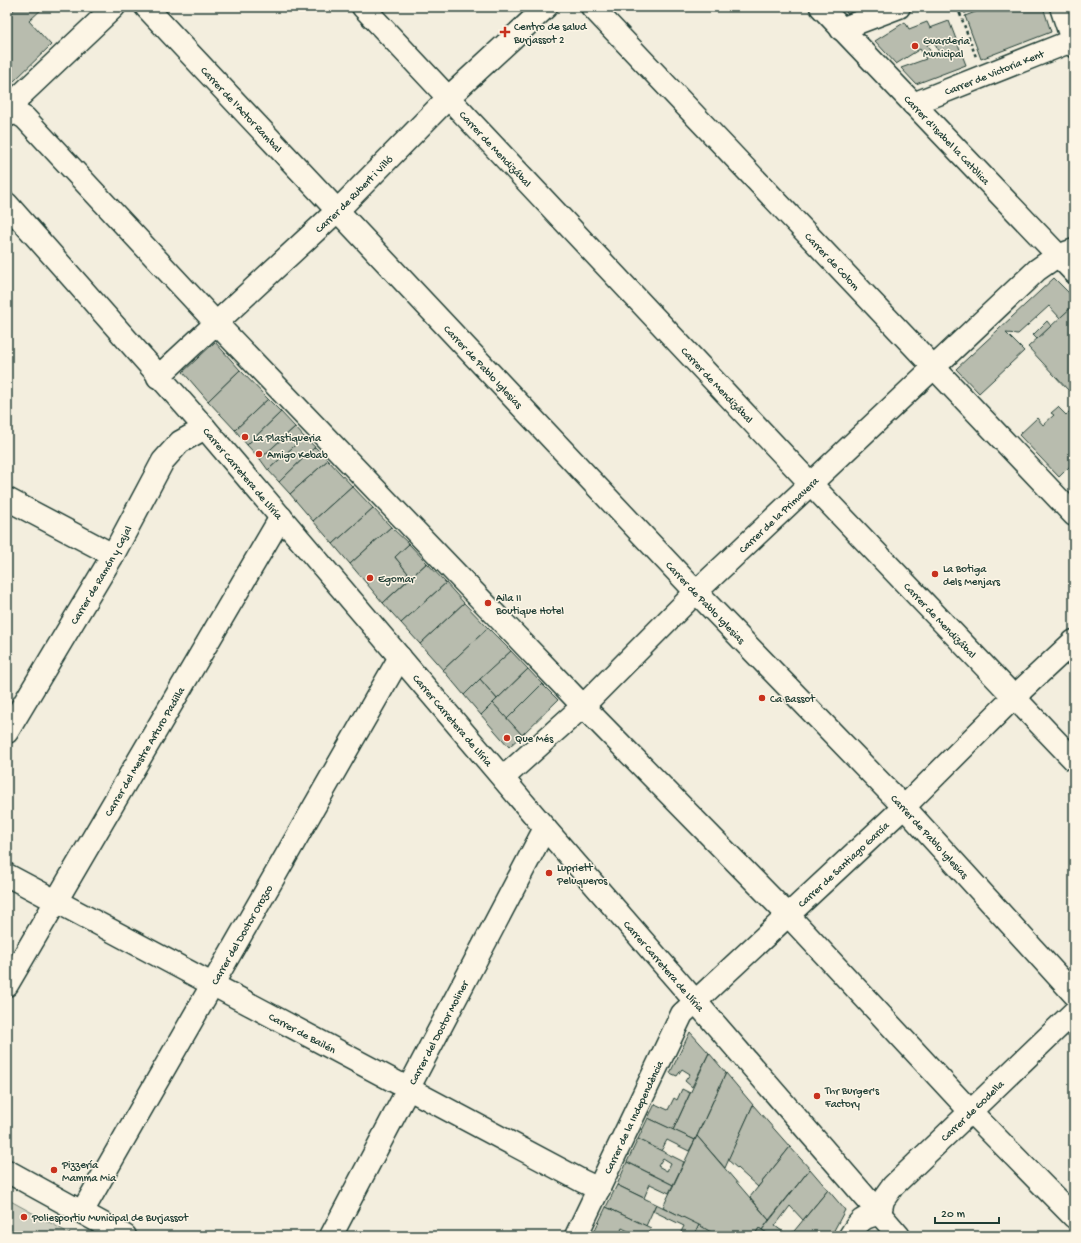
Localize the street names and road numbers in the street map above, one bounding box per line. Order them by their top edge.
street label: Carrer de Victoria Kent [943,48,1047,99]
street label: Carrer de l'Actor Rambal [197,65,284,156]
street label: Carrer d'Isabel la Catòlica [901,94,992,189]
street label: Carrer de Mendizábal [456,109,533,191]
street label: Carrer de Rubert i Villó [313,154,396,236]
street label: Carrer de Colom [801,231,862,294]
street label: Carrer de Pablo Iglesias [440,324,525,412]
street label: Carrer de Mendizábal [678,346,755,427]
street label: Carrer Carretera de Llíria [199,426,285,523]
street label: Carrer de la Primavera [737,475,822,556]
street label: Carrer de Ramón y Cajal [69,524,136,627]
street label: Carrer de Pablo Iglesias [662,560,747,648]
street label: Carrer de Mendizábal [900,581,978,662]
street label: Carrer Carretera de Llíria [409,673,494,770]
street label: Carrer del Mestre Arturo Padilla [103,685,189,819]
street label: Carrer de Pablo Iglesias [887,793,971,882]
street label: Carrer de Santiago García [796,819,893,911]
street label: Carrer del Doctor Orozco [209,883,276,987]
street label: Carrer Carretera de Llíria [620,919,706,1015]
street label: Carrer del Doctor Moliner [407,978,472,1087]
street label: Carrer de Bailén [266,1011,338,1057]
street label: Carrer de la Independència [603,1058,667,1176]
street label: Carrer de Godella [939,1078,1008,1145]

